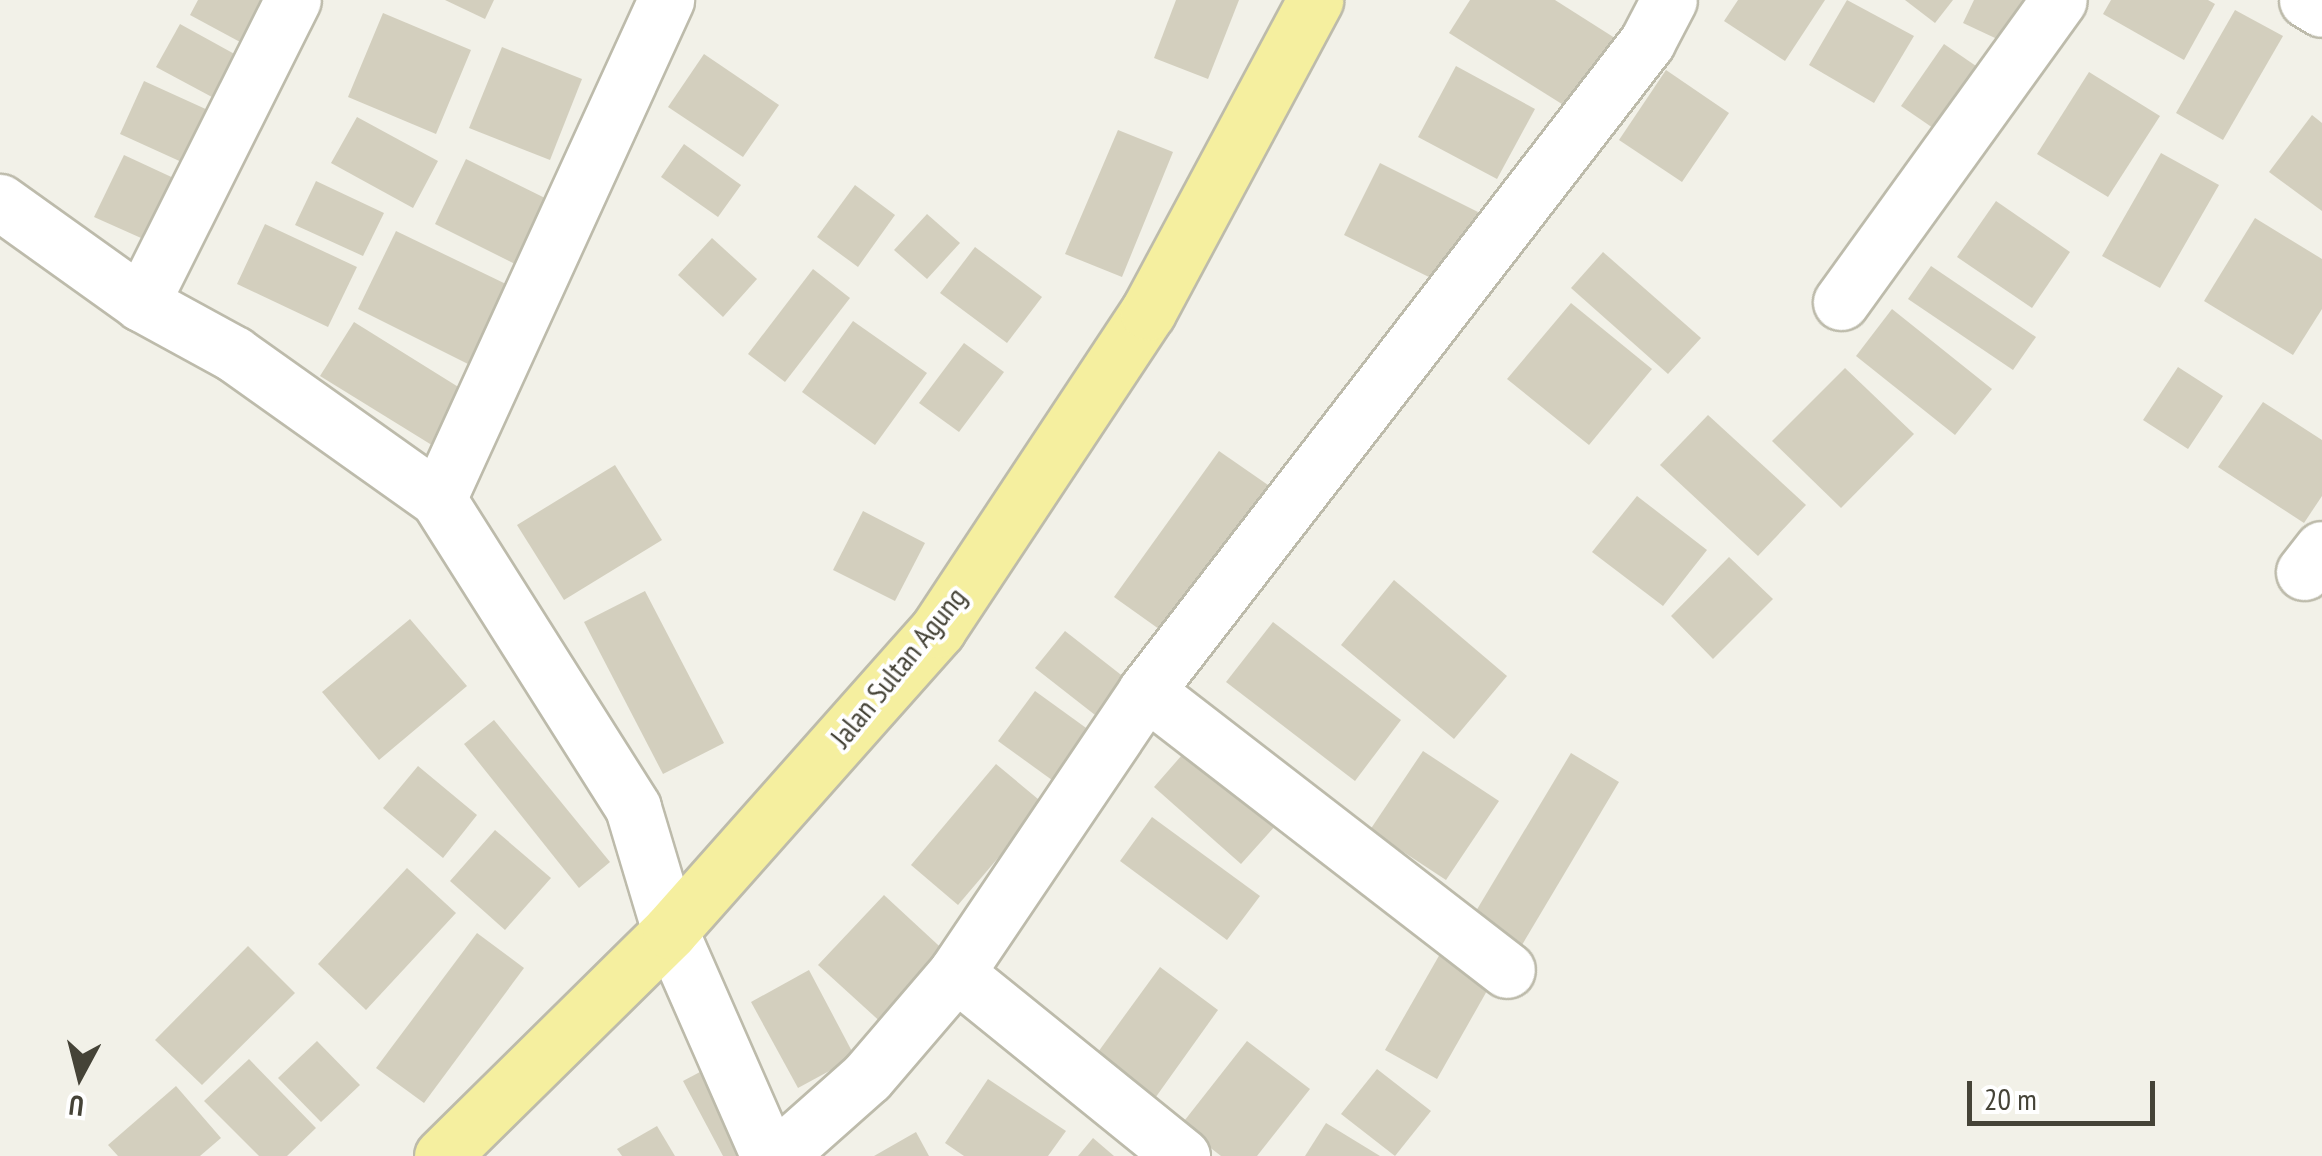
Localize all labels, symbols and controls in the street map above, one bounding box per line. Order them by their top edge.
street label: Jalan Sultan Agung [822,579,974,755]
north arrow [30,1026,130,1126]
scale bar [1972,1061,2160,1123]
text: 20 m [1984,1079,2037,1118]
text: U [67,1087,86,1126]

